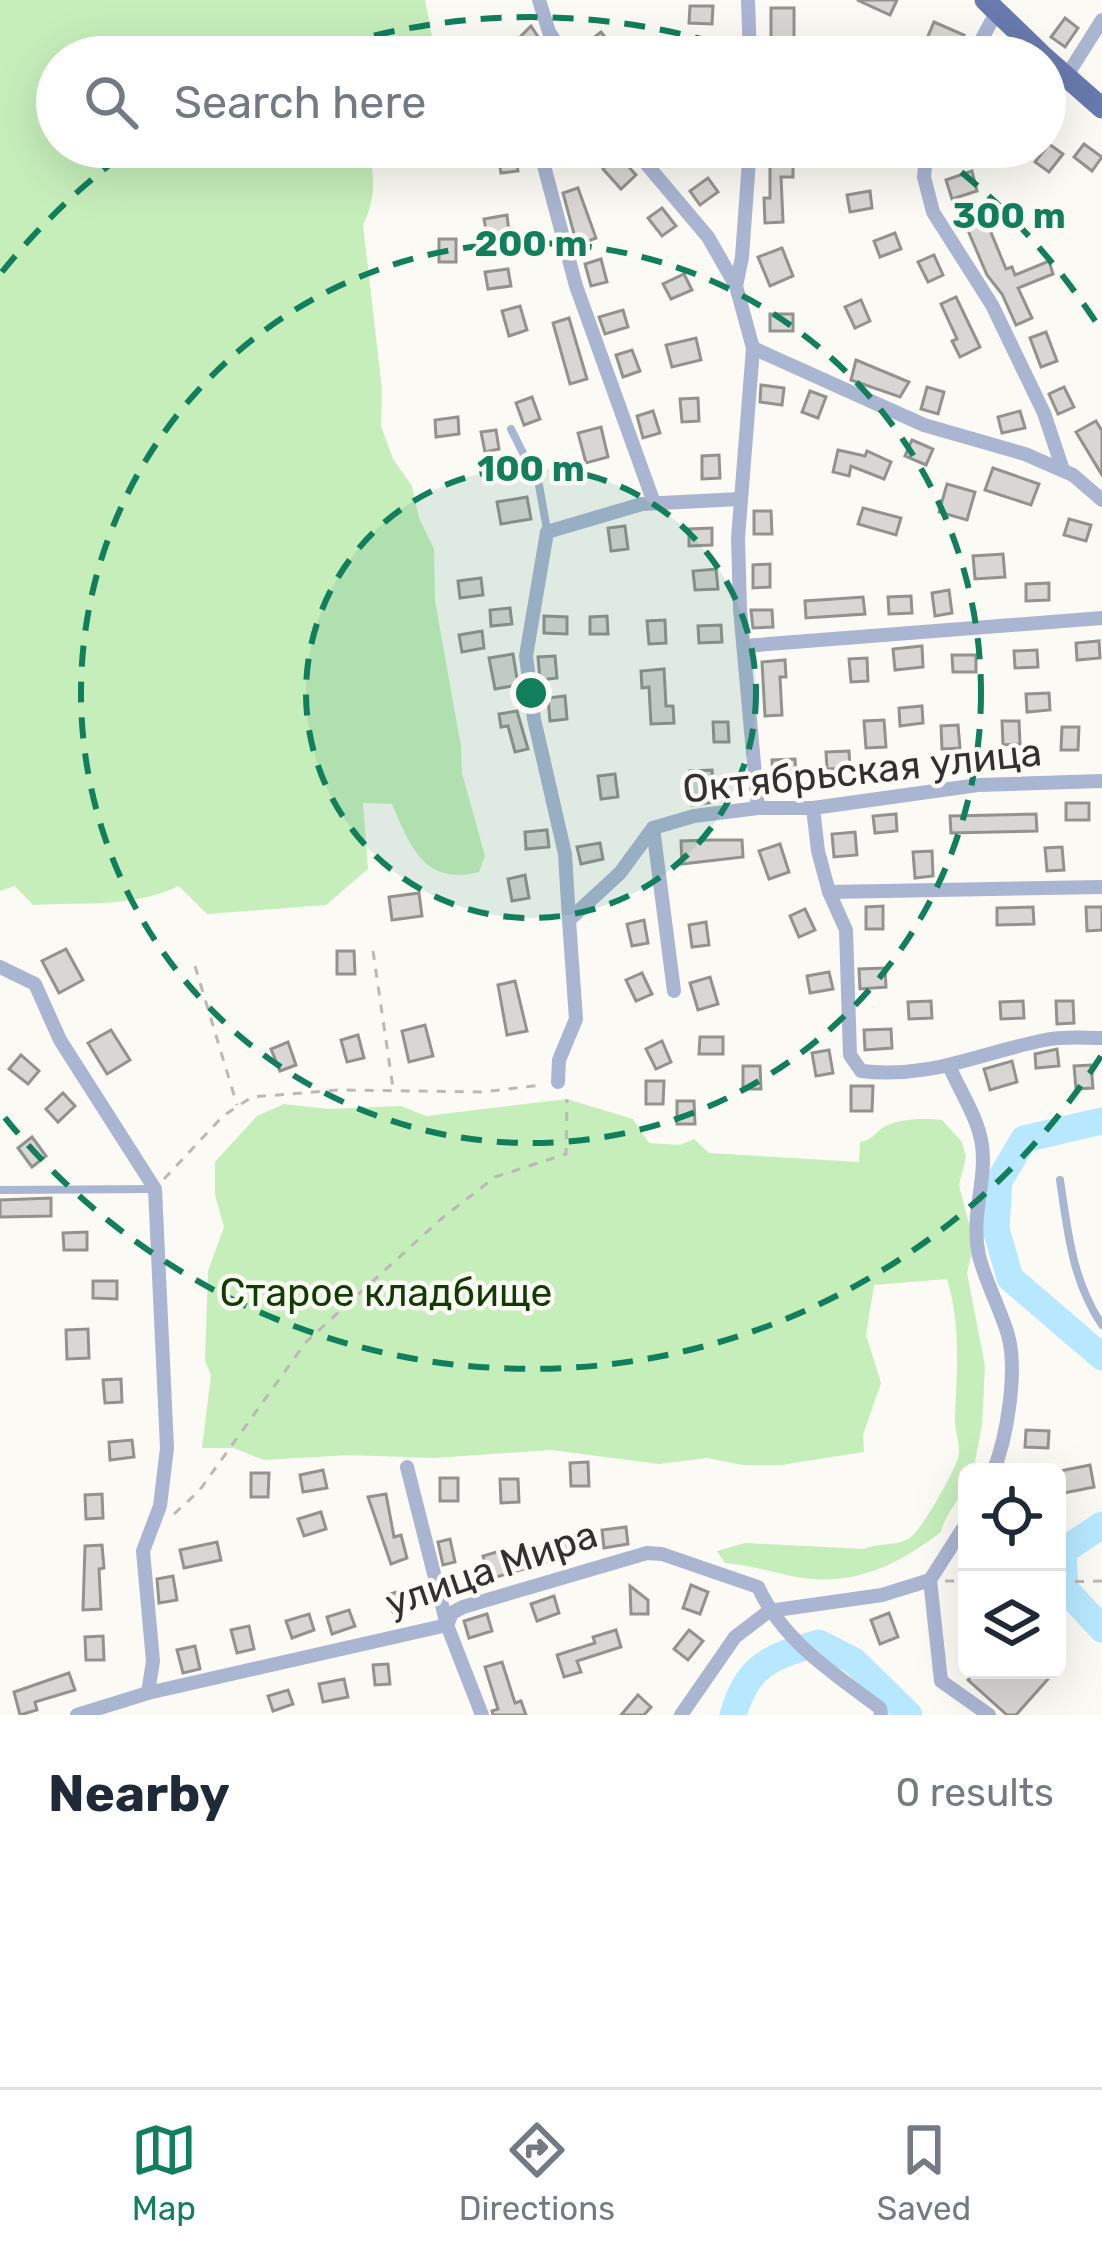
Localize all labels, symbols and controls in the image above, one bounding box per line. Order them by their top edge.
search box [36,36,1066,168]
icon: search [78,69,144,135]
text: Search here [174,76,426,129]
text: 300 m [952,194,1066,237]
text: 200 m [474,222,588,265]
text: 100 m [477,447,585,490]
centre of rings [510,672,552,714]
street label: Октябрьская улица [680,729,1044,813]
park label: Старое кладбище [220,1270,552,1316]
map controls [958,1463,1066,1679]
button: locate [958,1463,1066,1571]
street label: улица Мира [379,1511,603,1627]
button: layers [958,1571,1066,1679]
text: Nearby [48,1763,230,1824]
text: 0 results [895,1770,1054,1816]
tab: Map [131,2117,197,2228]
tab: Directions [459,2117,615,2228]
tab: Saved [877,2117,971,2228]

